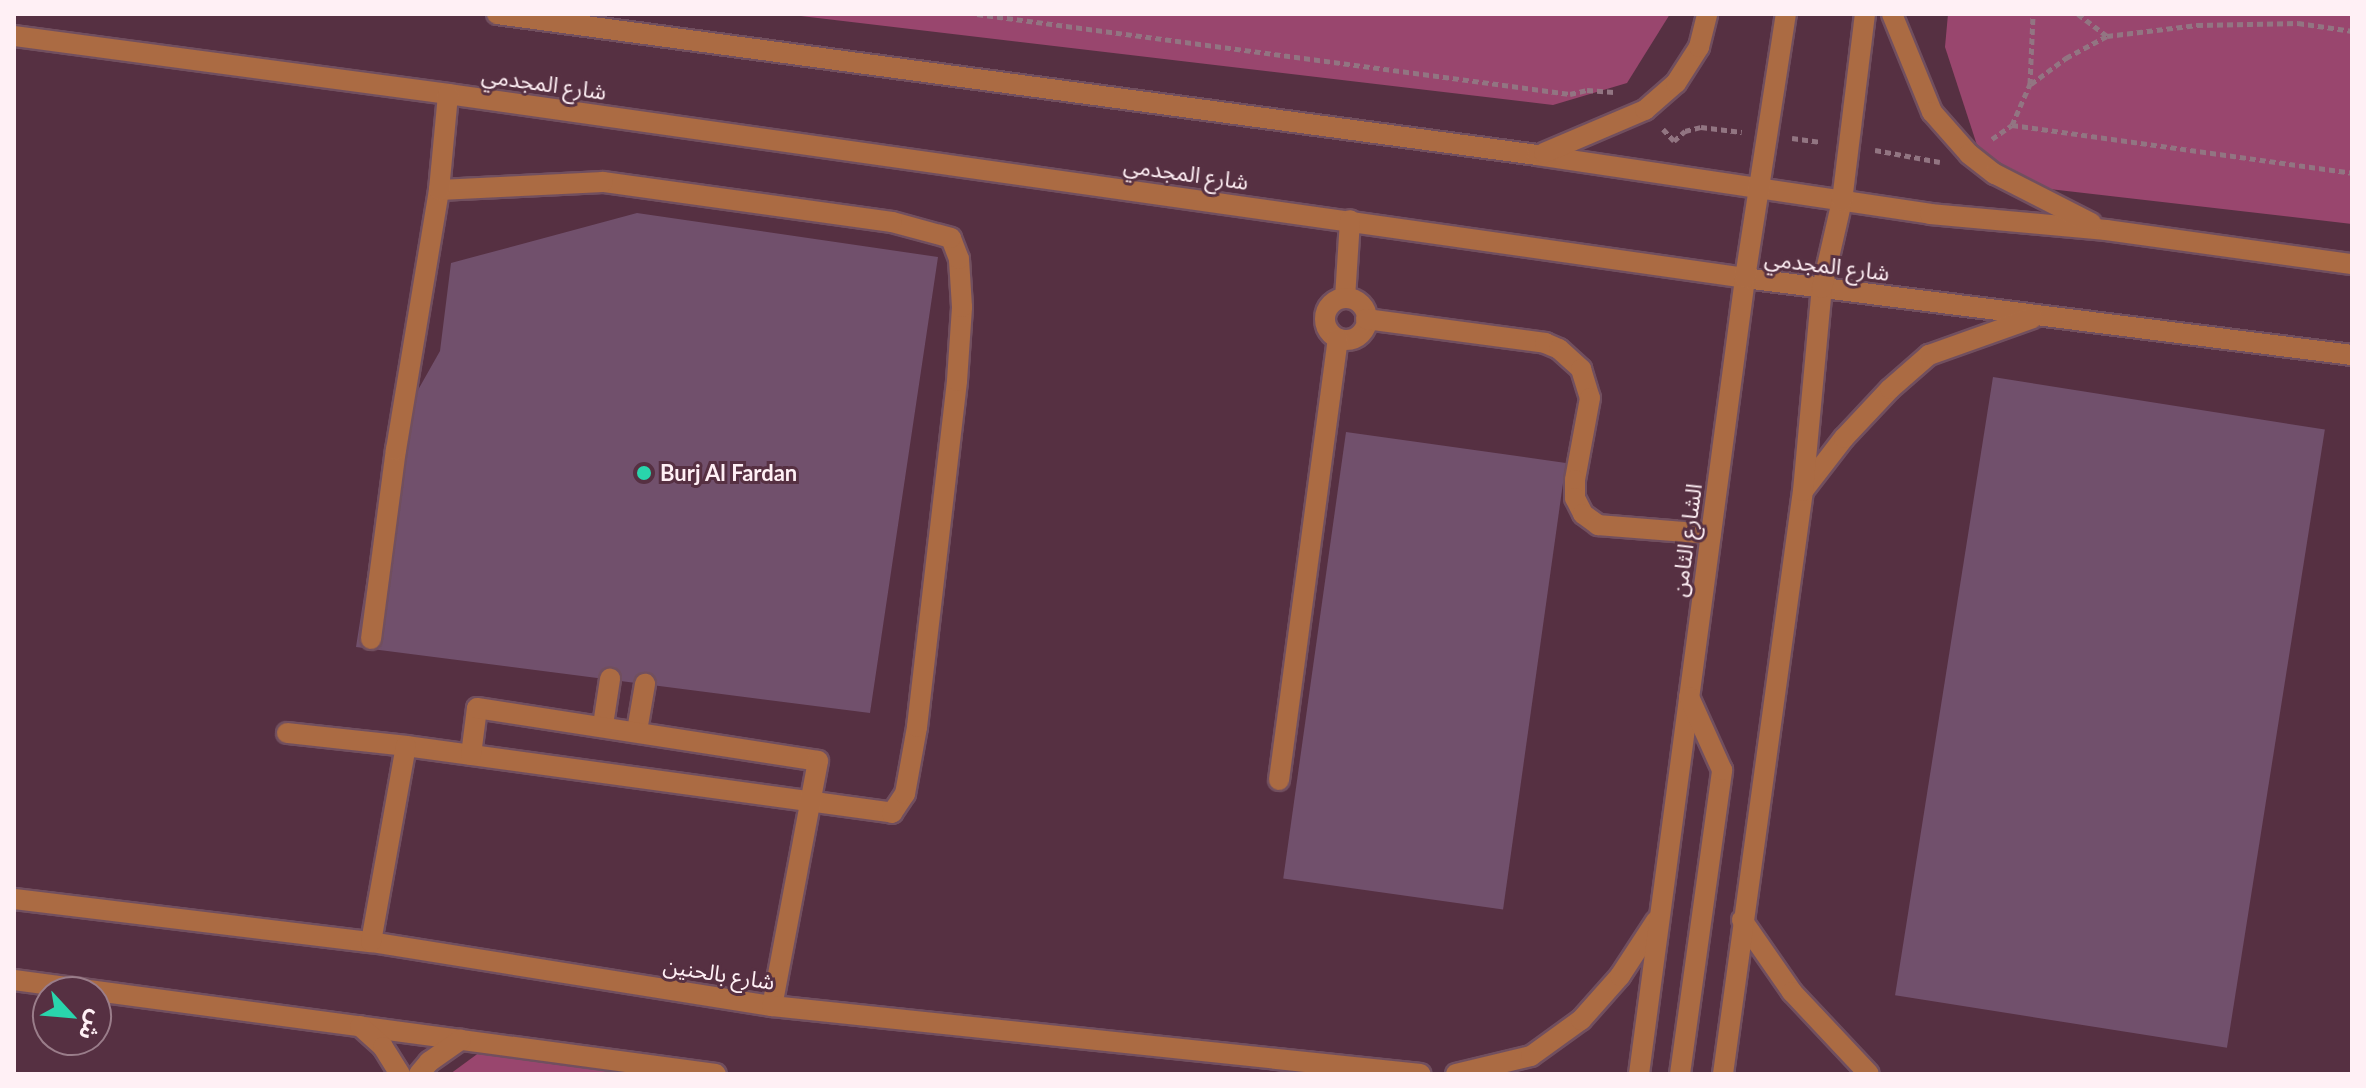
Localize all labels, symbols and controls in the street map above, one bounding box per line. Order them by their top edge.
street label: شارع المجدمي [480,61,608,105]
street label: شارع المجدمي [1122,151,1250,195]
street label: شارع المجدمي [1763,244,1891,286]
place label: Burj Al Fardan [660,460,798,486]
marker: Burj Al Fardan [635,464,653,482]
street label: الشارع الثامن [1665,482,1707,598]
street label: شارع بالحنين [661,951,777,995]
north arrow [32,976,112,1056]
text: ش [73,1006,111,1045]

